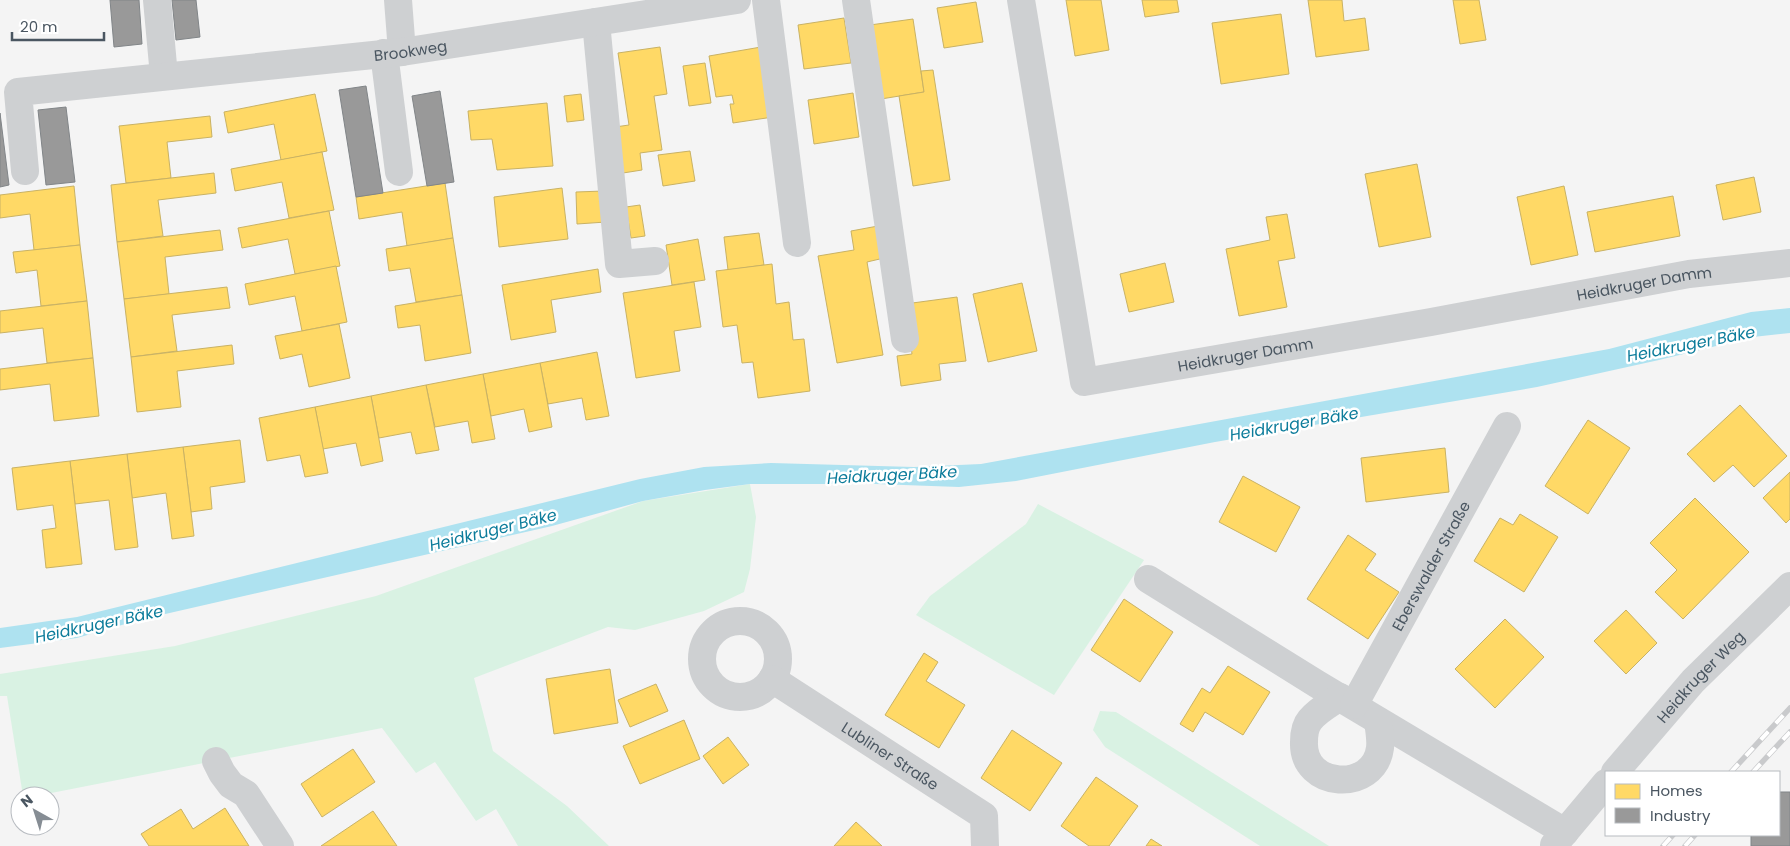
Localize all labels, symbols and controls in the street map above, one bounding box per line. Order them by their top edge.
scale bar [12,10,105,42]
text: 20 m [20,16,58,37]
street label: Brookweg [373,35,448,65]
street label: Heidkruger Damm [1575,261,1713,305]
water label: Heidkruger Bäke [1625,320,1757,368]
street label: Heidkruger Damm [1176,332,1315,376]
water label: Heidkruger Bäke [1228,401,1360,447]
water label: Heidkruger Bäke [826,460,958,490]
street label: Eberswalder Straße [1386,497,1475,634]
water label: Heidkruger Bäke [427,503,559,557]
water label: Heidkruger Bäke [33,599,165,649]
street label: Heidkruger Weg [1651,626,1749,727]
street label: Lubliner Straße [838,716,943,795]
legend [1605,771,1780,836]
text: Homes [1650,780,1703,801]
north arrow [10,786,60,836]
text: N [16,790,37,812]
text: Industry [1650,805,1711,826]

